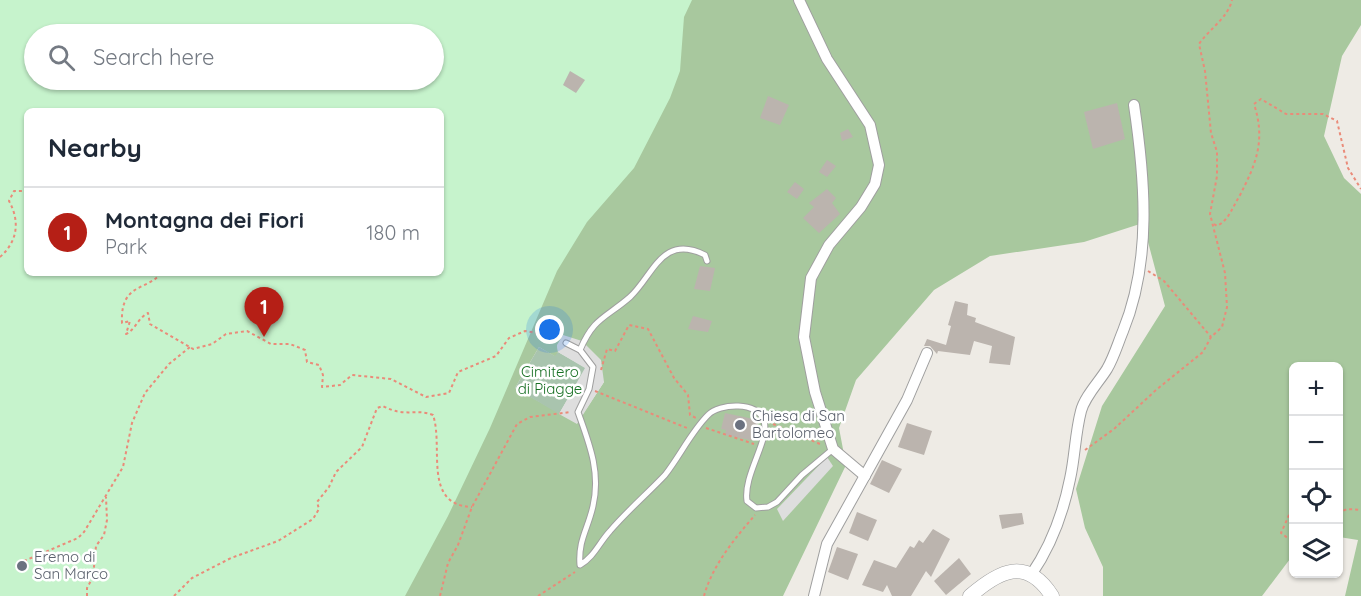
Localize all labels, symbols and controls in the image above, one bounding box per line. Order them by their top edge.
search box [24,24,444,90]
icon: search [45,41,78,74]
text: Search here [93,43,214,71]
text: Nearby [48,131,142,164]
text: Montagna dei Fiori [105,206,304,234]
text: 1 [64,220,71,245]
text: 180 m [366,220,420,245]
text: Park [105,234,147,259]
pin: 1 [244,288,284,337]
your location [535,315,564,344]
park label: Cimitero di Piagge [518,362,582,398]
map controls [1289,362,1343,578]
button: + [1289,362,1343,416]
place label: Chiesa di San Bartolomeo [752,406,845,442]
button: − [1289,416,1343,470]
marker: Chiesa di San Bartolomeo [733,418,747,432]
button: locate [1289,470,1343,524]
button: layers [1289,524,1343,578]
place label: Eremo di San Marco [34,547,108,583]
marker: Eremo di San Marco [15,559,29,573]

